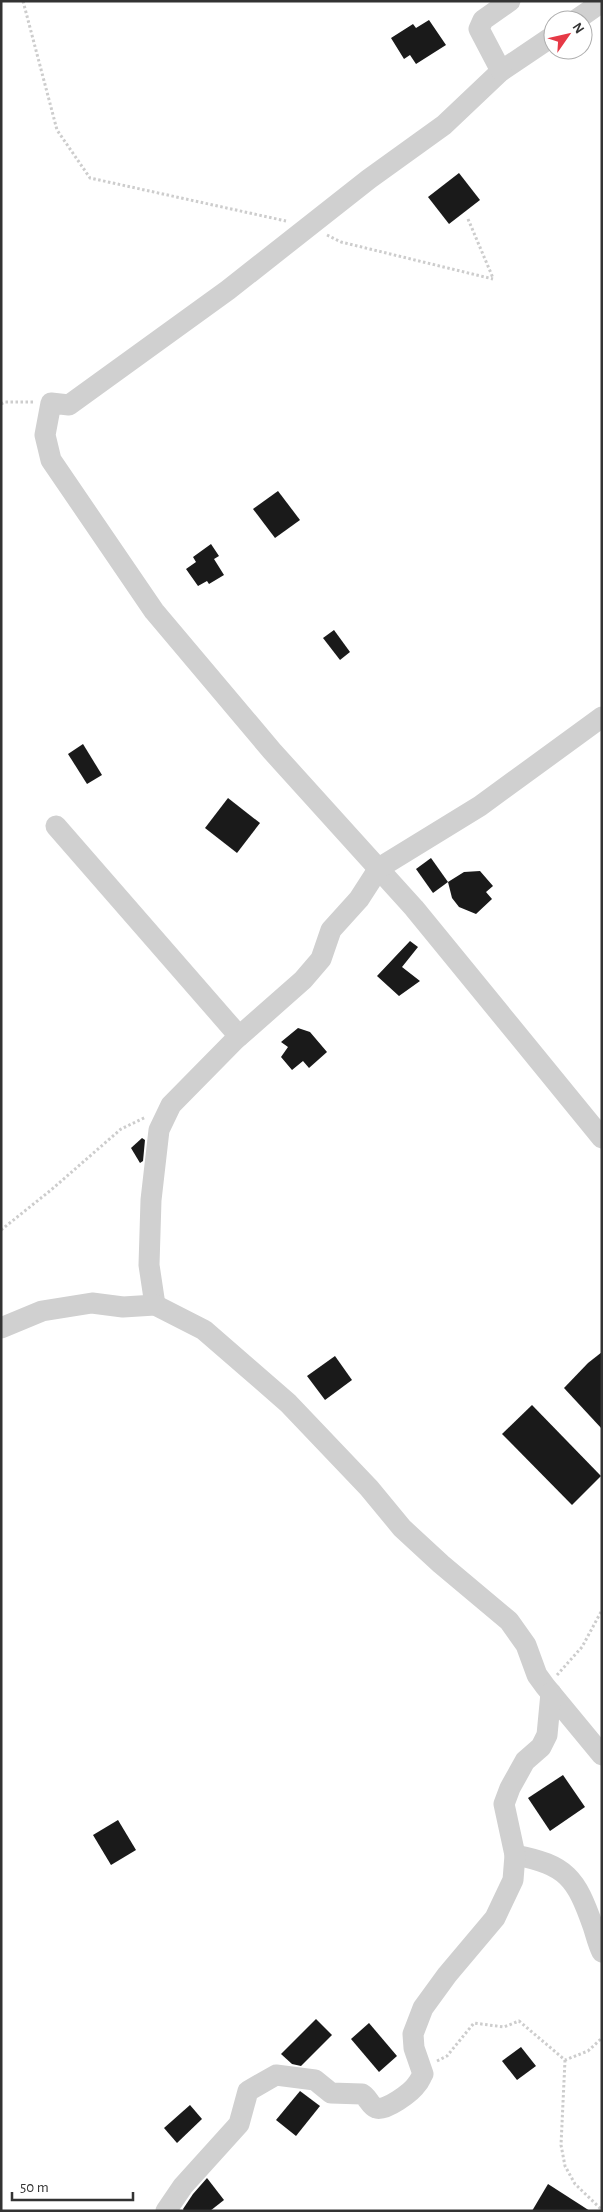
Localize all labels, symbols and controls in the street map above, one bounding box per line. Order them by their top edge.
north arrow [543,10,593,60]
text: N [569,20,586,36]
scale bar [12,2170,134,2202]
text: 50 m [20,2180,49,2195]

